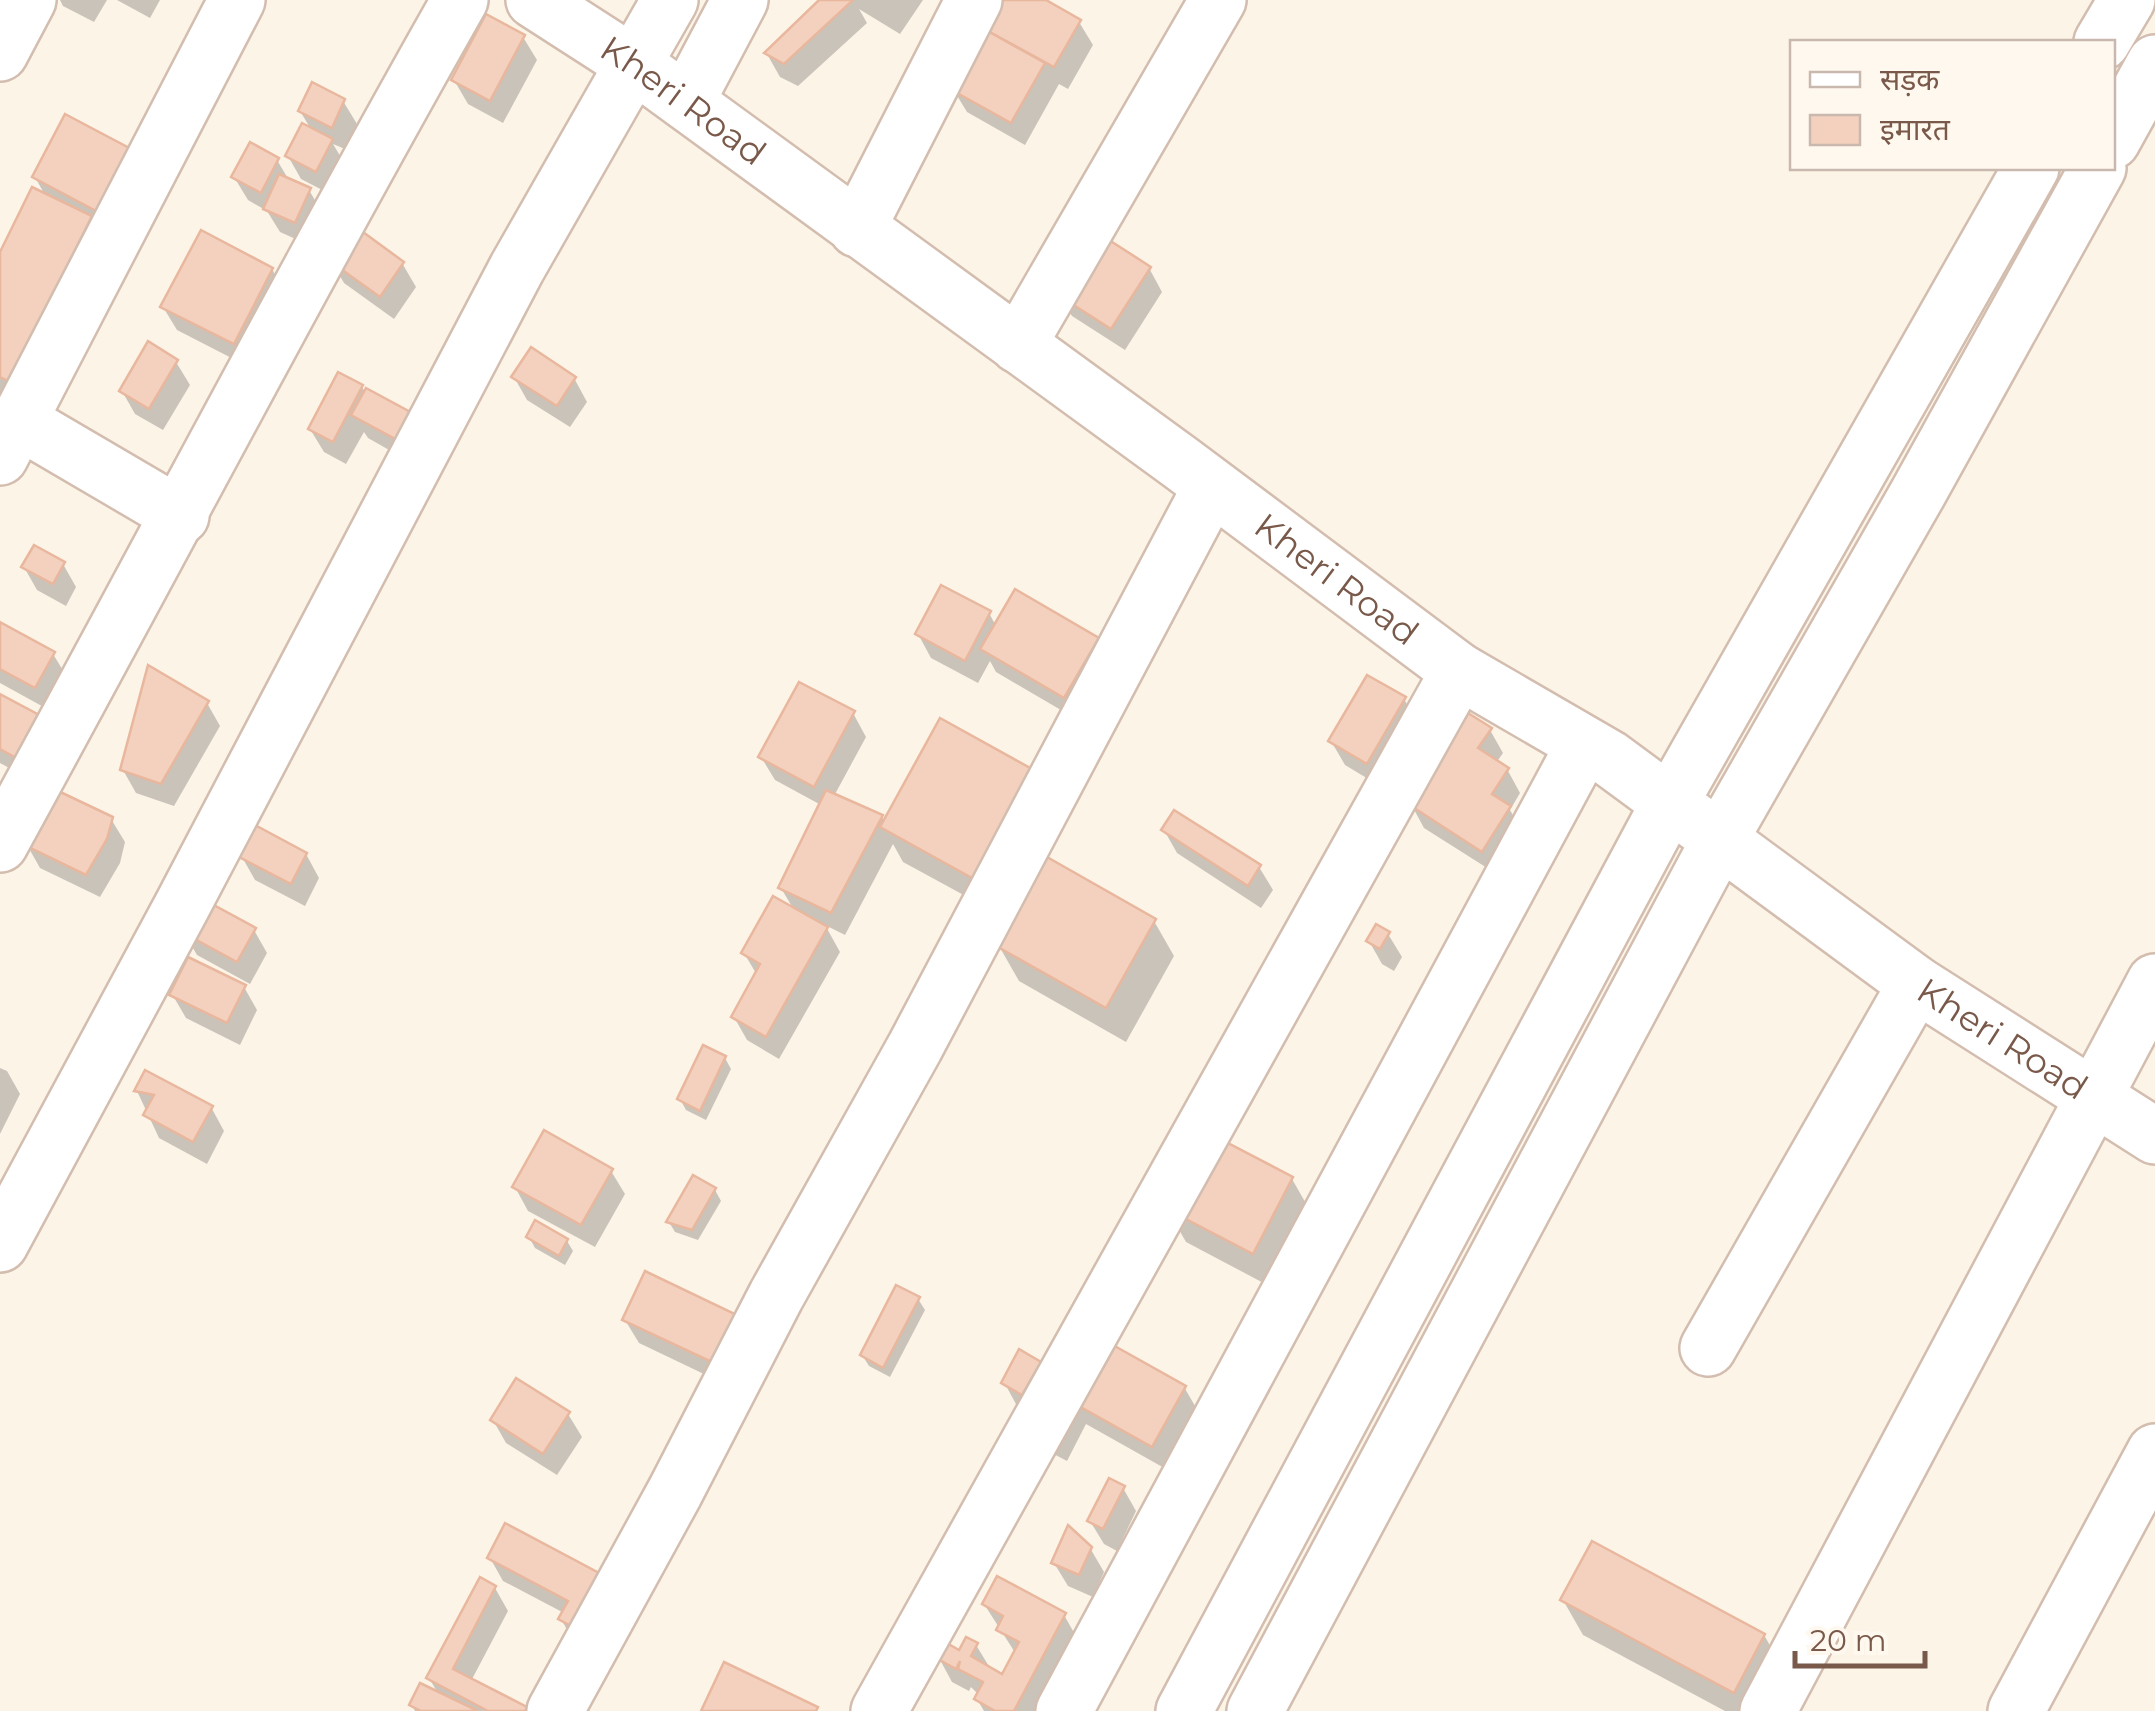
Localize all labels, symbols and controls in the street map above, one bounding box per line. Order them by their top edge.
street label: Kheri Road [593,27,775,174]
legend [1790,40,2115,170]
text: सड़क [1880,61,1940,98]
text: इमारत [1880,111,1951,148]
street label: Kheri Road [1246,504,1427,654]
street label: Kheri Road [1909,968,2096,1109]
scale bar [1795,1606,1925,1668]
text: 20 m [1810,1622,1887,1659]

